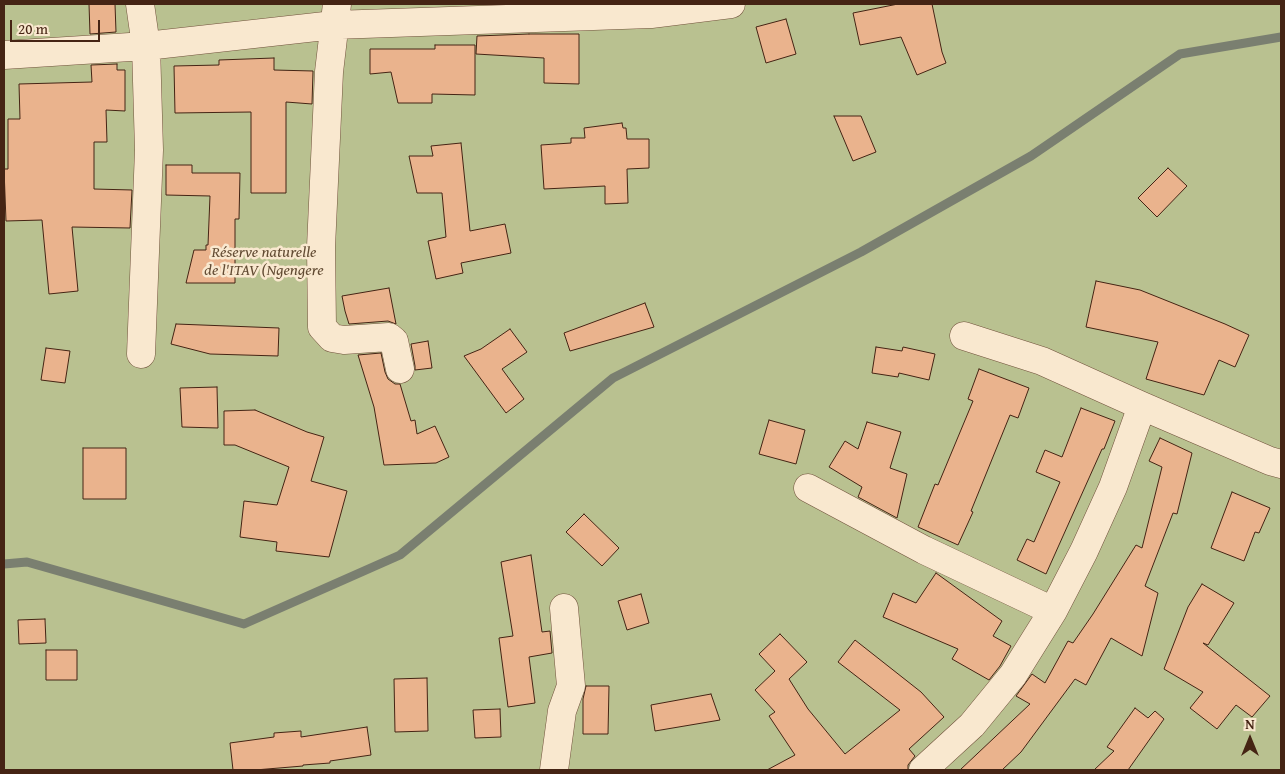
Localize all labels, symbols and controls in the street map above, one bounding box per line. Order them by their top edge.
scale bar [12,10,102,42]
text: 20 m [18,18,48,39]
park label: Réserve naturelle de l'ITAV (Ngengere [204,243,324,281]
north arrow [1225,714,1275,764]
text: N [1245,714,1255,734]

